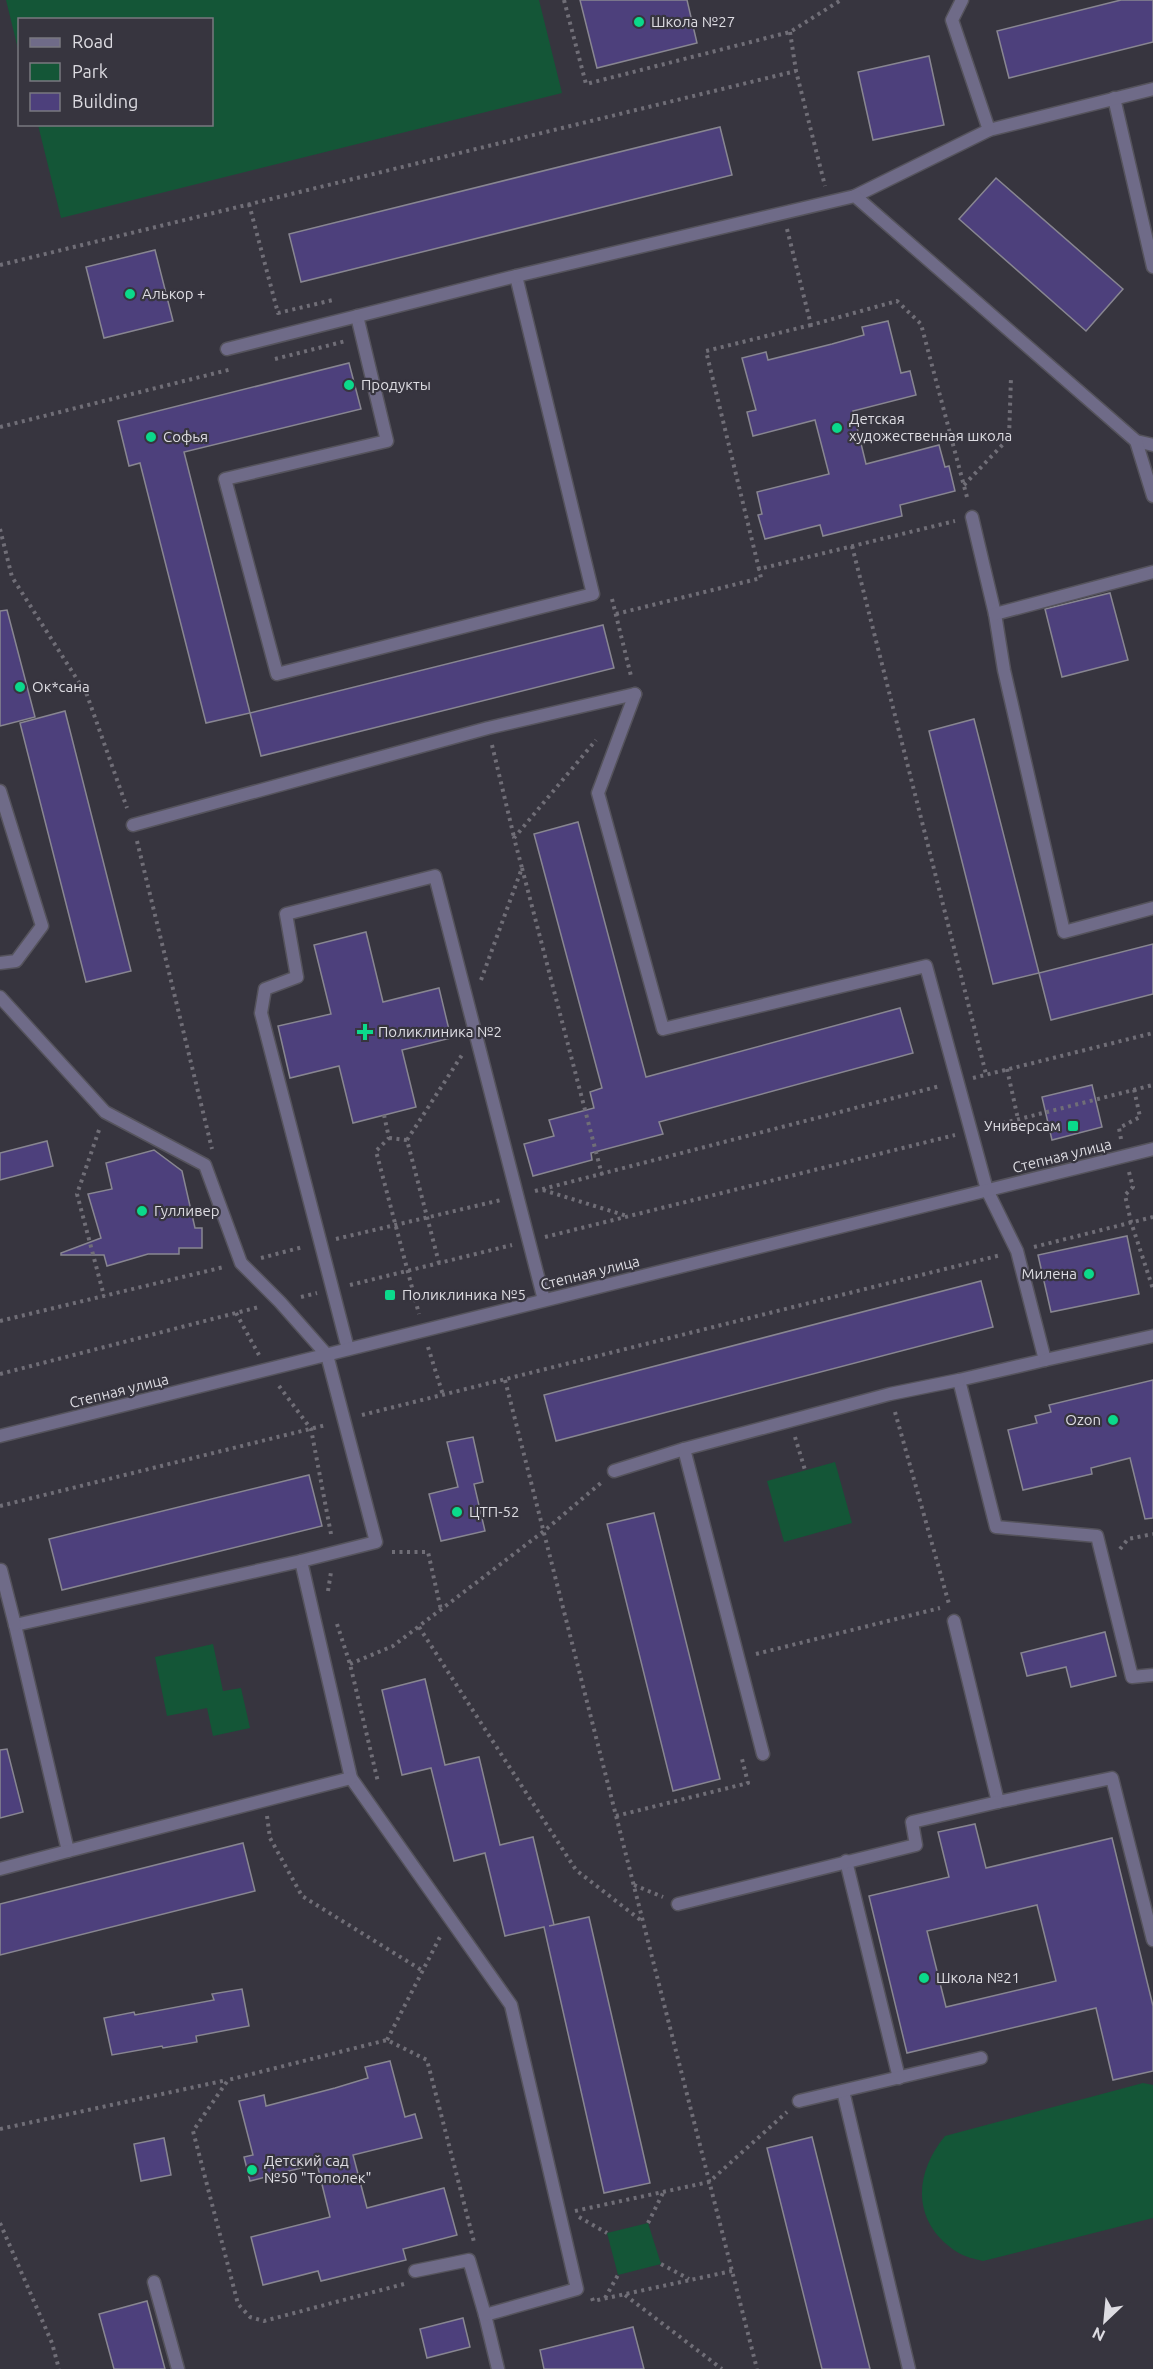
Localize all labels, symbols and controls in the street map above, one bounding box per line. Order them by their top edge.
place label: Школа №27 [651,13,735,30]
marker: Школа №27 [632,15,646,29]
legend [18,18,213,126]
text: Road [72,31,114,51]
text: Park [72,61,108,81]
text: Building [72,91,138,111]
place label: Алькор + [142,285,206,302]
marker: Алькор + [123,287,137,301]
place label: Продукты [361,376,431,393]
marker: Продукты [342,378,356,392]
place label: Детская художественная школа [849,410,1012,444]
marker: Детская художественная школа [830,421,844,435]
place label: Софья [163,428,208,445]
marker: Софья [144,430,158,444]
place label: Ок*сана [32,678,90,695]
marker: Ок*сана [13,680,27,694]
marker: Поликлиника №2 [356,1023,374,1041]
place label: Поликлиника №2 [378,1023,502,1040]
place label: Универсам [984,1117,1061,1134]
marker: Универсам [1066,1119,1080,1133]
street label: Степная улица [1011,1135,1113,1176]
place label: Гулливер [154,1202,220,1219]
marker: Гулливер [135,1204,149,1218]
street label: Степная улица [539,1252,641,1293]
place label: Милена [1022,1265,1077,1282]
marker: Милена [1082,1267,1096,1281]
place label: Поликлиника №5 [402,1286,526,1303]
marker: Поликлиника №5 [383,1288,397,1302]
street label: Степная улица [68,1370,170,1411]
place label: Ozon [1065,1411,1101,1428]
marker: Ozon [1106,1413,1120,1427]
place label: ЦТП-52 [469,1503,519,1520]
marker: ЦТП-52 [450,1505,464,1519]
place label: Школа №21 [936,1969,1020,1986]
marker: Школа №21 [917,1971,931,1985]
place label: Детский сад №50 "Тополек" [264,2152,371,2186]
marker: Детский сад №50 "Тополек" [245,2163,259,2177]
north arrow [1075,2291,1135,2351]
text: N [1089,2324,1108,2345]

